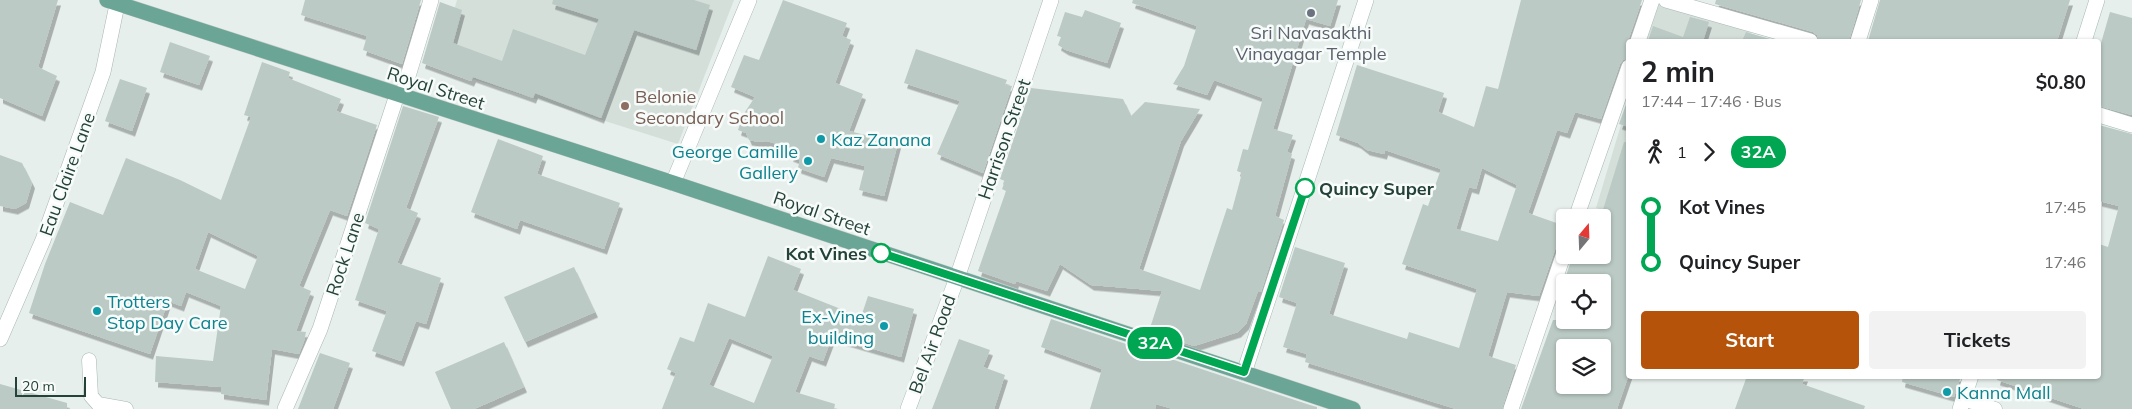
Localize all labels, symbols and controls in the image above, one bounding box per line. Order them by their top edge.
marker: Sri Navasakthi Vinayagar Temple [1305,7,1317,19]
place label: Sri Navasakthi Vinayagar Temple [1235,21,1387,65]
text: 2 min [1641,54,1715,89]
street label: Royal Street [384,61,488,115]
text: $0.80 [2036,70,2086,94]
street label: Harrison Street [973,76,1035,202]
place label: Belonie Secondary School [635,85,784,129]
text: 17:44 – 17:46 · Bus [1641,91,1782,111]
marker: Belonie Secondary School [619,100,631,112]
street label: Eau Claire Lane [34,109,100,239]
place label: Kaz Zanana [831,128,931,151]
marker: Kaz Zanana [815,133,827,145]
icon: walk [1641,138,1669,166]
icon: forward [1695,138,1723,166]
place label: George Camille Gallery [672,140,798,184]
text: 32A [1741,140,1776,163]
text: 1 [1677,142,1687,162]
marker: George Camille Gallery [802,155,814,167]
place label: Quincy Super [1319,177,1435,200]
marker: Quincy Super [1295,178,1315,198]
street label: Royal Street [770,186,874,240]
text: Kot Vines [1679,195,1765,219]
text: 17:45 [2044,197,2086,217]
street label: Rock Lane [321,209,369,299]
north arrow [1556,209,1611,264]
map controls [1556,209,1611,394]
place label: Kot Vines [786,242,867,265]
marker: Kot Vines [871,243,891,263]
text: Quincy Super [1679,250,1800,274]
text: 17:46 [2044,252,2086,272]
button: locate [1556,274,1611,329]
place label: Trotters Stop Day Care [107,290,228,334]
street label: Bel Air Road [903,291,961,397]
marker: Trotters Stop Day Care [91,305,103,317]
place label: Ex-Vines building [801,305,874,349]
button: Start [1641,311,1859,369]
button: Tickets [1869,311,2086,369]
marker: Ex-Vines building [878,320,890,332]
line badge: 32A [1126,327,1184,359]
text: 32A [1137,331,1173,354]
button: layers [1556,339,1611,394]
scale bar [15,374,86,397]
text: 20 m [22,377,55,395]
place label: Kanna Mall [1957,381,2051,404]
marker: Kanna Mall [1941,386,1953,398]

